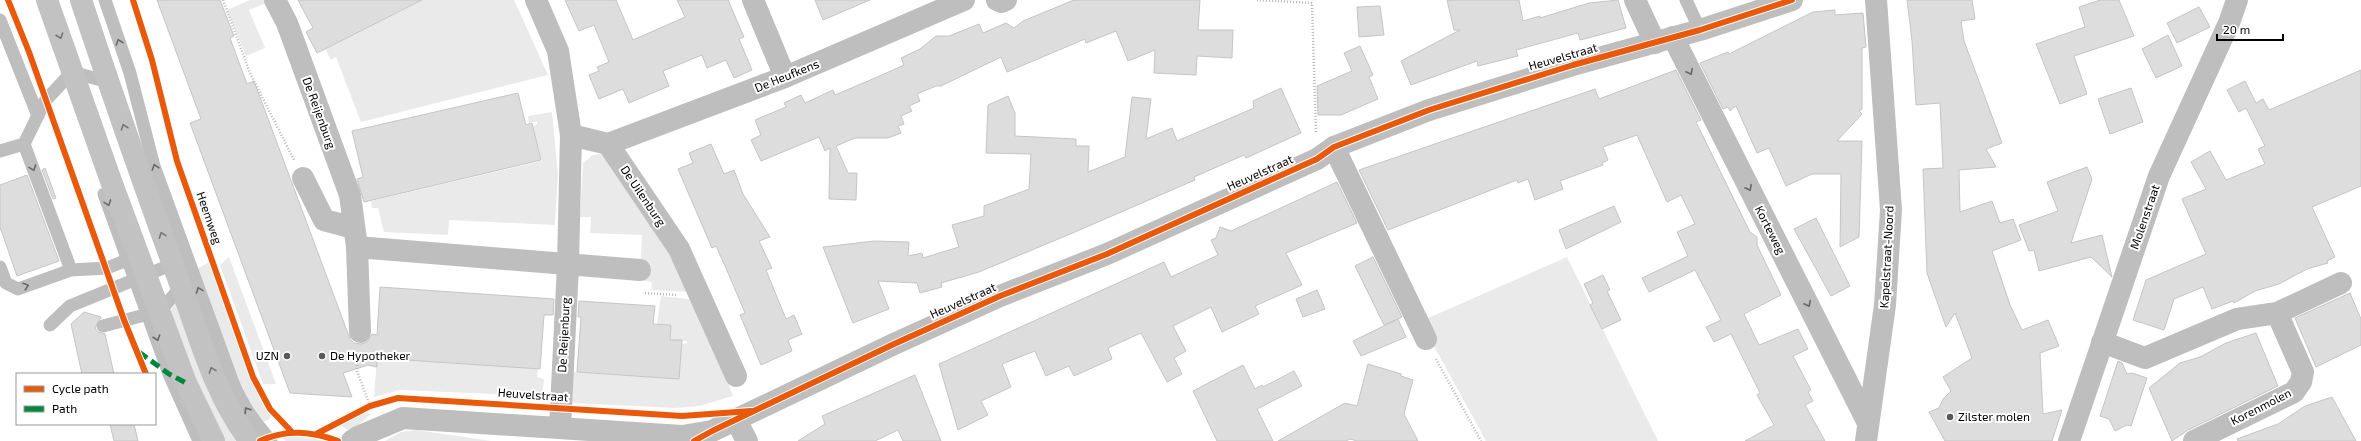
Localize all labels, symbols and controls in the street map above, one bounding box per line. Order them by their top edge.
scale bar [2217,16,2283,42]
text: 20 m [2223,22,2250,36]
one-way arrow [55,32,63,39]
one-way arrow [116,39,124,46]
street label: Heuvelstraat [1527,39,1599,73]
street label: De Heufkens [752,56,821,94]
one-way arrow [1686,68,1693,75]
street label: De Reijenburg [300,75,340,151]
one-way arrow [120,123,128,130]
street label: Heuvelstraat [1224,151,1295,193]
street label: De Uilenburg [618,162,669,229]
one-way arrow [151,164,160,171]
one-way arrow [28,165,36,172]
street label: Molenstraat [2126,182,2162,251]
one-way arrow [1744,184,1752,191]
street label: Heemweg [194,190,226,246]
one-way arrow [103,199,111,206]
street label: Korteweg [1753,203,1789,256]
street label: Kapelstraat-Noord [1876,205,1896,309]
one-way arrow [159,232,167,239]
street label: Heuvelstraat [927,279,998,321]
one-way arrow [22,283,29,291]
one-way arrow [196,286,204,293]
street label: De Reijenburg [554,297,573,373]
one-way arrow [1803,300,1811,308]
one-way arrow [152,335,161,342]
place label: UZN [256,348,279,362]
place label: De Hypotheker [330,348,411,362]
marker: UZN [282,351,292,361]
marker: De Hypotheker [317,351,327,361]
one-way arrow [208,367,216,374]
legend [16,373,156,425]
text: Cycle path [52,381,109,395]
street label: Heuvelstraat [497,385,569,403]
street label: Korenmolen [2228,385,2293,427]
text: Path [52,401,77,415]
one-way arrow [244,407,252,414]
place label: Zilster molen [1958,409,2030,423]
marker: Zilster molen [1945,412,1955,422]

